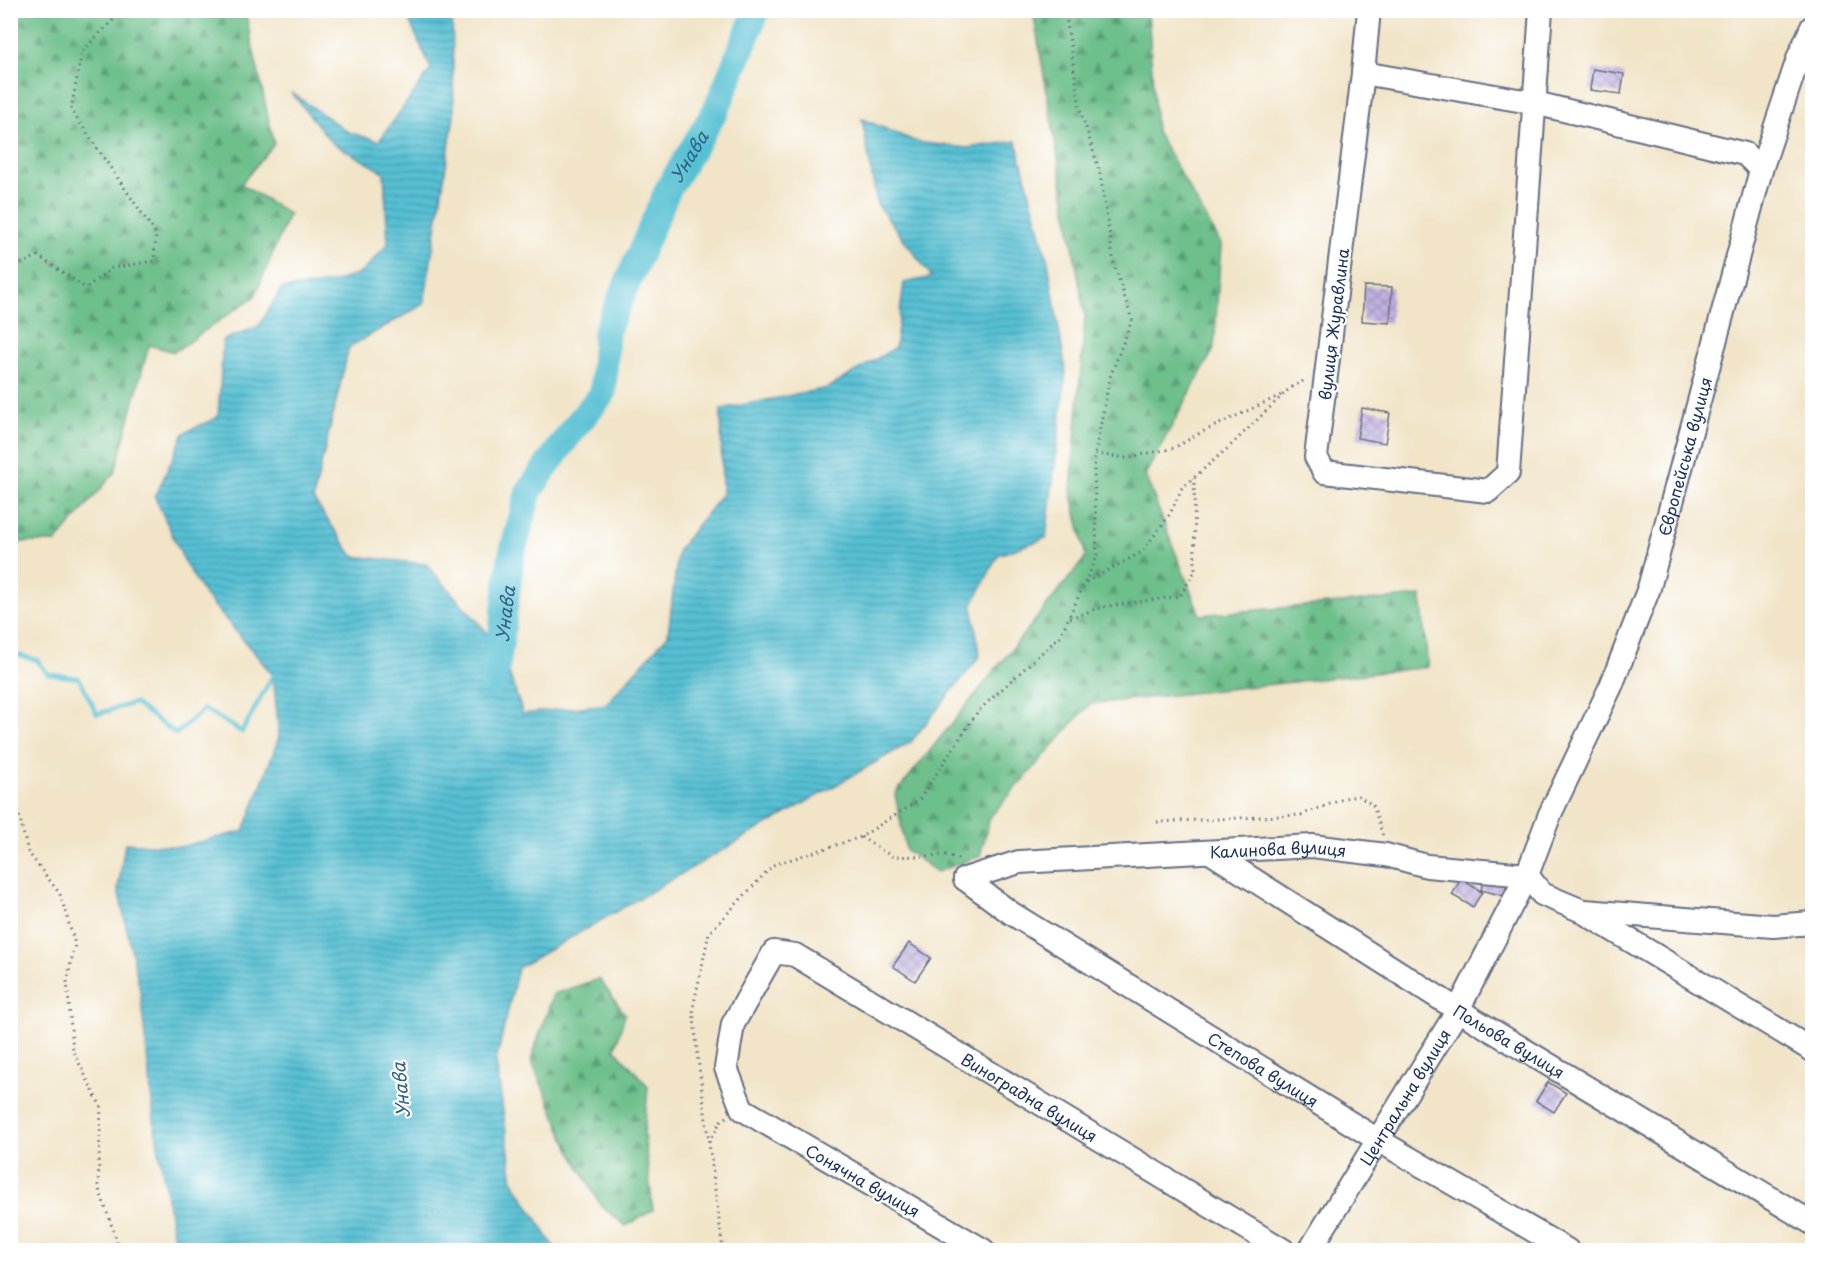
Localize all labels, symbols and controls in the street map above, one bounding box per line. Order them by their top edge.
water label: Унава [662,125,714,187]
street label: вулиця Журавлина [1312,247,1354,401]
street label: Європейська вулиця [1652,374,1717,538]
water label: Унава [487,584,521,643]
street label: Калинова вулиця [1209,834,1348,864]
street label: Польова вулиця [1449,998,1570,1084]
street label: Центральна вулиця [1353,1024,1456,1170]
street label: Степова вулиця [1203,1026,1323,1113]
street label: Виноградна вулиця [957,1046,1102,1147]
water label: Унава [384,1060,416,1119]
street label: Сонячна вулиця [801,1137,925,1223]

